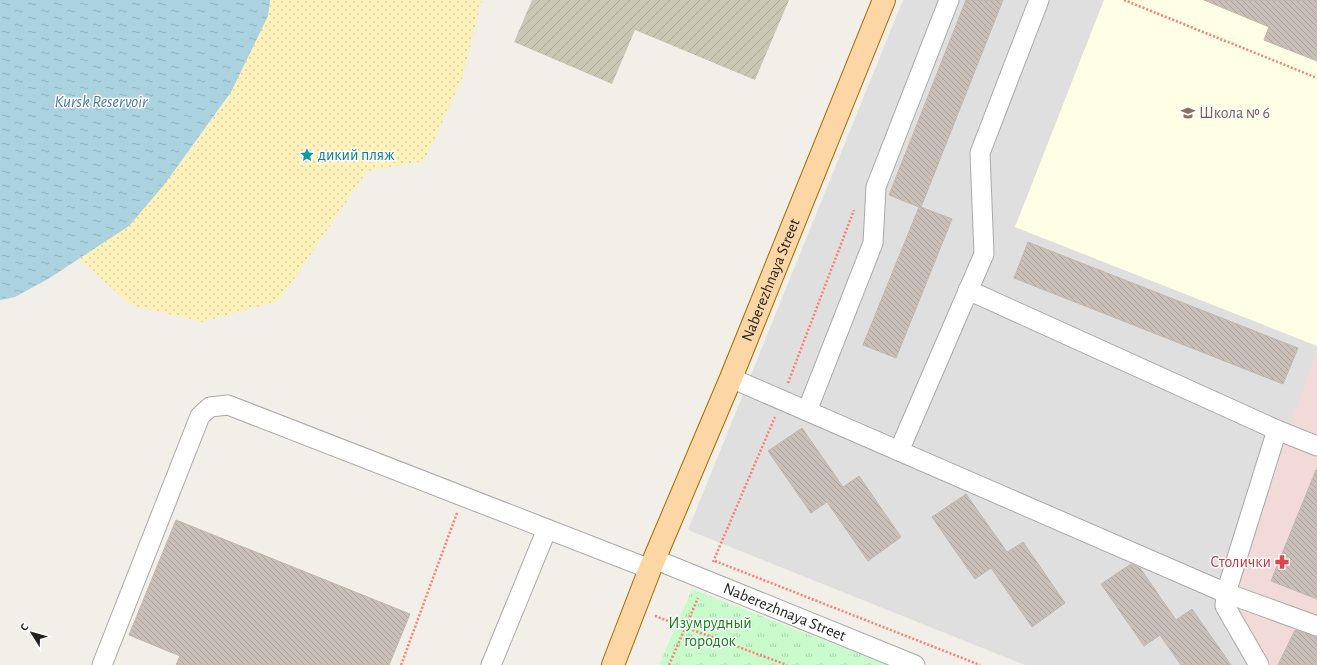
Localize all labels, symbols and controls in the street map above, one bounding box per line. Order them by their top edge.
water label: Kursk Reservoir [54,93,148,110]
school or university icon: Школа № 6 [1180,105,1196,121]
place label: Школа № 6 [1199,105,1270,121]
place icon: дикий пляж [299,147,315,163]
place label: дикий пляж [318,147,395,163]
street label: Naberezhnaya Street [739,216,803,344]
place label: Столички [1210,554,1271,570]
pharmacy icon: Столички [1274,554,1290,570]
street label: Naberezhnaya Street [721,580,848,644]
north arrow [12,613,52,653]
park label: Изумрудный городок [668,615,752,649]
text: С [18,622,31,633]

